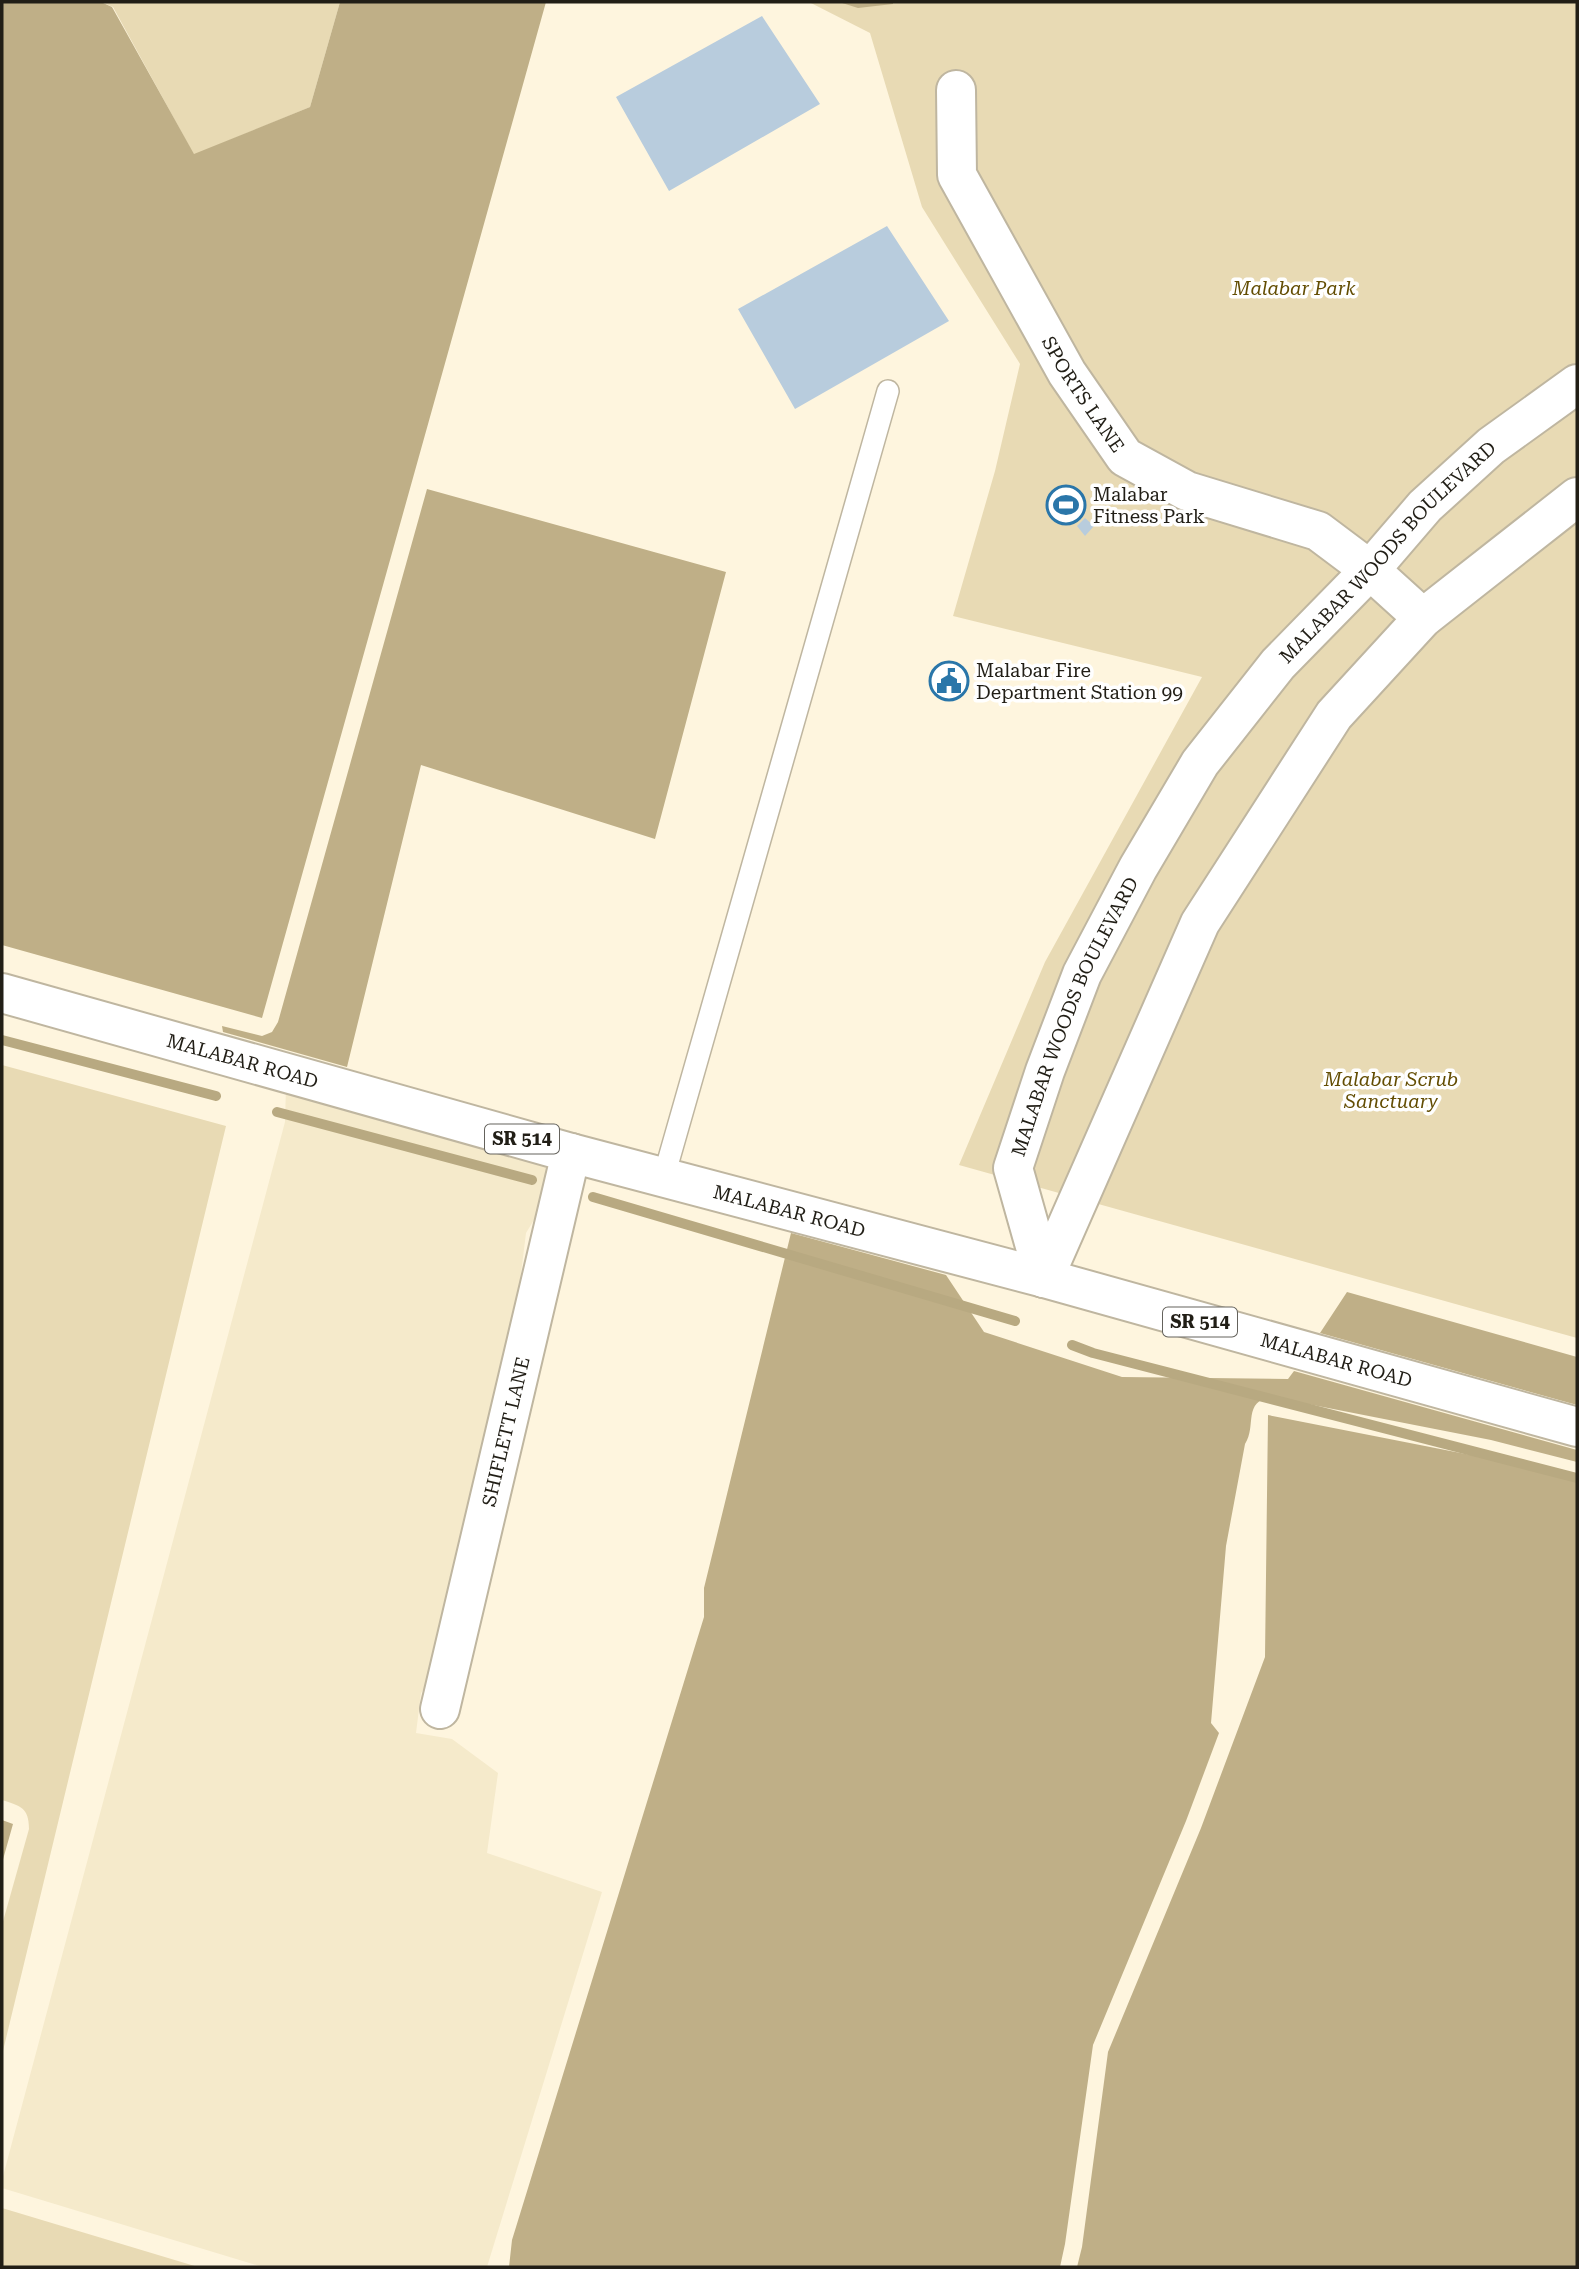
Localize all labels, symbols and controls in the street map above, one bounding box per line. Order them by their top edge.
park label: Malabar Park [1232,277,1356,300]
street label: SPORTS LANE [1037,332,1129,457]
street label: MALABAR WOODS BOULEVARD [1275,436,1501,668]
place label: Malabar Fitness Park [1093,483,1205,528]
sports icon: Malabar Fitness Park [1045,484,1087,526]
place label: Malabar Fire Department Station 99 [976,659,1183,704]
public building icon: Malabar Fire Department Station 99 [928,660,970,702]
street label: MALABAR WOODS BOULEVARD [1007,873,1143,1159]
street label: MALABAR ROAD [164,1029,321,1093]
park label: Malabar Scrub Sanctuary [1323,1068,1458,1113]
road number: SR 514 [485,1124,559,1154]
street label: MALABAR ROAD [711,1180,868,1242]
road number: SR 514 [1163,1308,1237,1336]
street label: MALABAR ROAD [1258,1328,1415,1392]
street label: SHIFLETT LANE [477,1355,535,1509]

